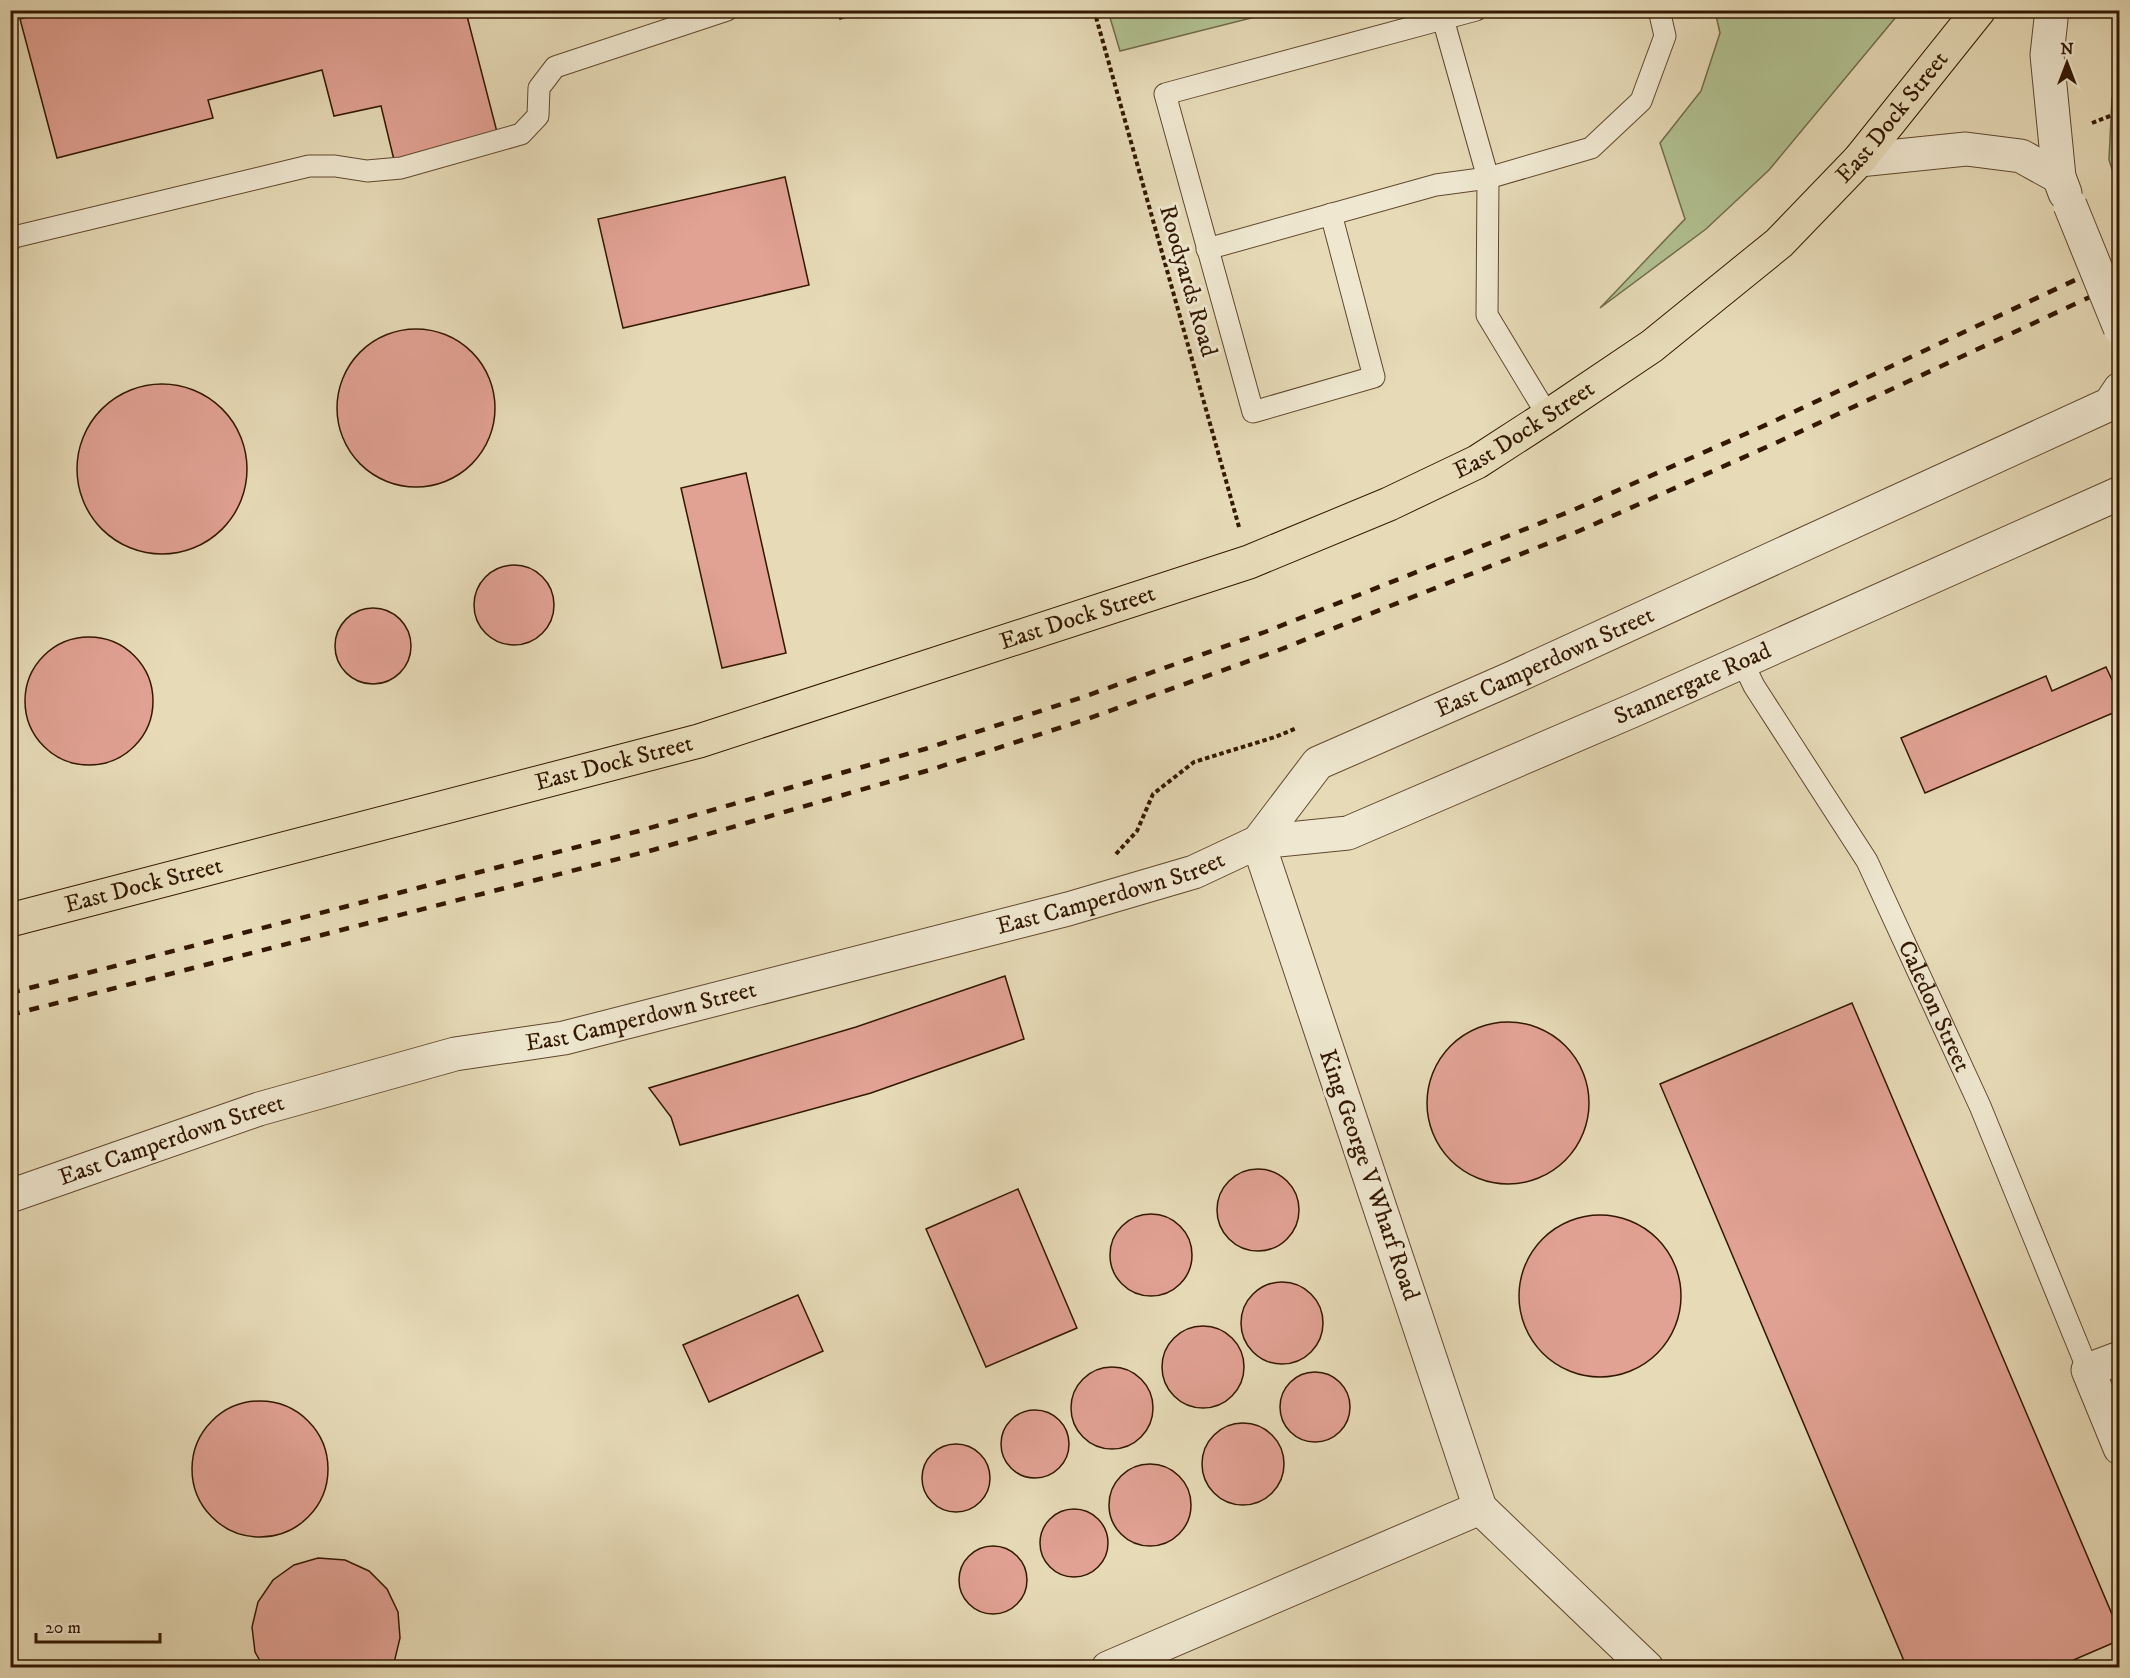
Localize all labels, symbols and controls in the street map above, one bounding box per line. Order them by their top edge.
north arrow [2037,33,2097,93]
text: N [2060,39,2074,59]
street label: East Dock Street [1829,45,1955,190]
street label: Roodyards Road [1152,202,1224,360]
street label: East Dock Street [1449,374,1601,486]
street label: East Dock Street [996,578,1159,657]
street label: East Camperdown Street [1431,600,1659,725]
street label: Stannergate Road [1610,636,1776,732]
street label: East Dock Street [532,728,696,798]
street label: East Camperdown Street [994,845,1230,942]
street label: East Dock Street [61,850,226,920]
street label: Caledon Street [1891,936,1977,1077]
street label: East Camperdown Street [523,974,760,1058]
street label: King George V Wharf Road [1312,1045,1426,1305]
street label: East Camperdown Street [55,1088,288,1193]
scale bar [36,1606,160,1644]
text: 20 m [45,1617,81,1639]

